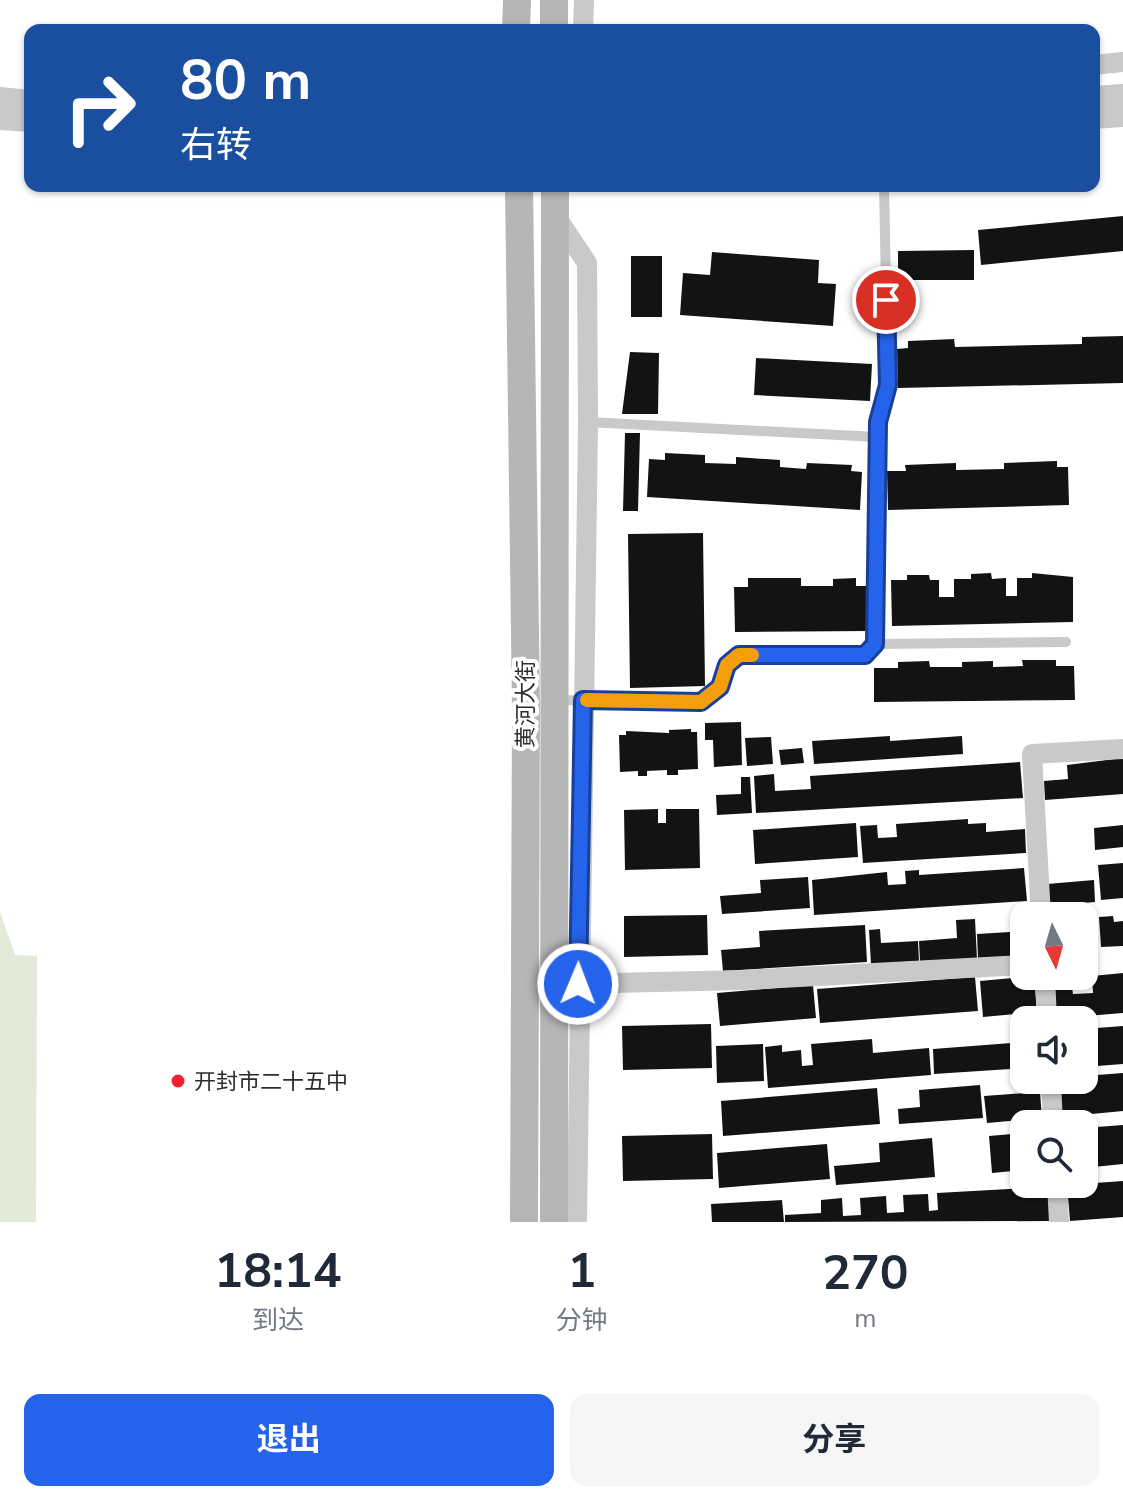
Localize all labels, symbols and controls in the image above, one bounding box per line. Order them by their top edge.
text: 80 m [180,42,311,119]
icon: right [48,56,152,160]
text: 右转 [180,121,252,170]
pin [852,266,920,334]
icon: arrive [864,278,908,322]
street label: 黄河大街 [511,660,541,748]
north arrow [1010,902,1098,990]
map controls [1010,902,1098,1198]
position arrow [536,942,620,1026]
button: sound [1010,1006,1098,1094]
place label: 开封市二十五中 [194,1067,348,1097]
marker: 开封市二十五中 [169,1072,187,1090]
button: search [1010,1110,1098,1198]
text: 18:14 [214,1238,341,1304]
text: 1 [567,1238,596,1304]
text: 270 [822,1240,909,1306]
text: m [854,1301,877,1336]
text: 到达 [252,1303,304,1338]
text: 分钟 [556,1303,608,1338]
button: 退出 [24,1394,554,1486]
button: 分享 [570,1394,1099,1486]

